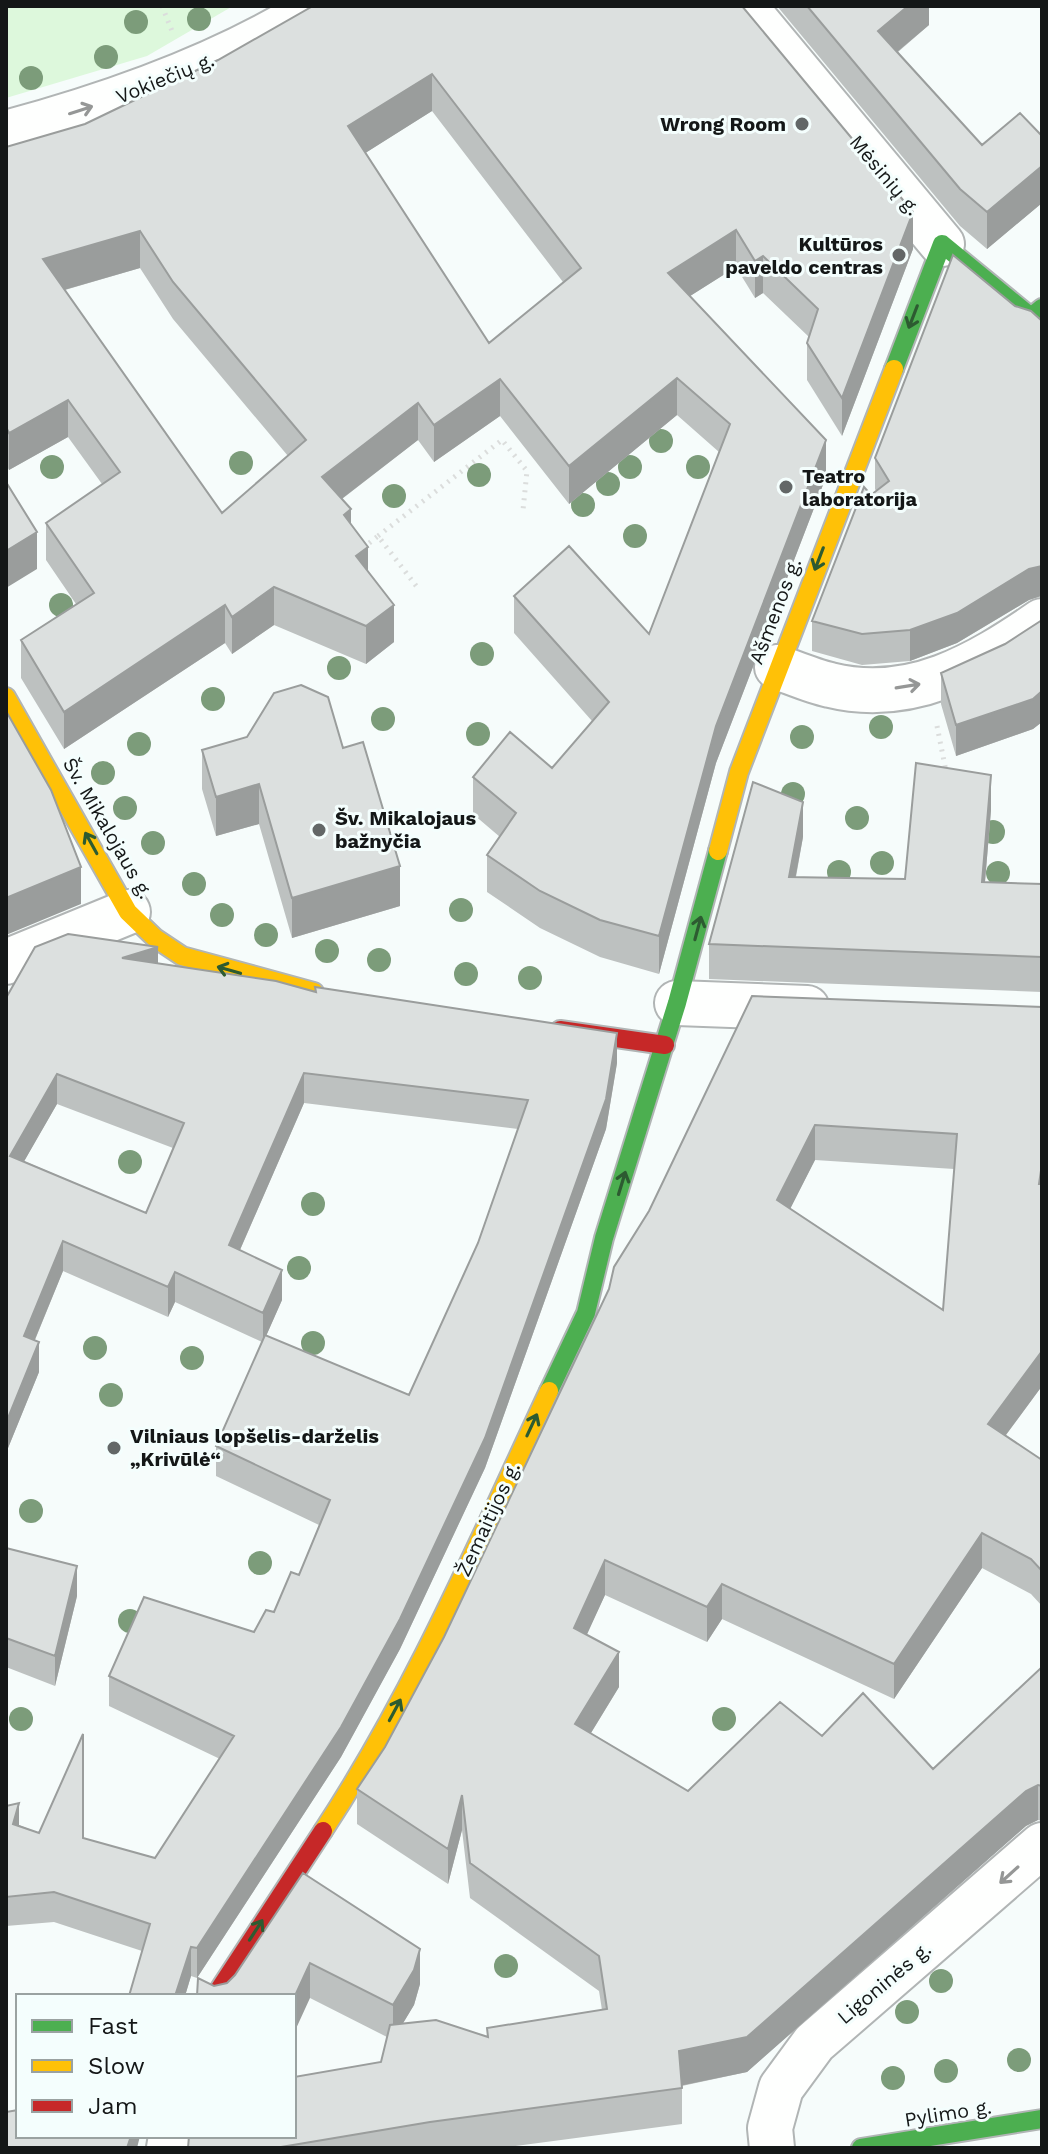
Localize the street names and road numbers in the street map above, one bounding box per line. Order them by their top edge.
street label: Vokiečių g. [112,47,218,109]
street label: Mėsinių g. [845,130,925,220]
street label: Ašmenos g. [744,554,806,668]
street label: Šv. Mikalojaus g. [58,753,158,903]
street label: Žemaitijos g. [451,1458,525,1580]
street label: Ligoninės g. [832,1937,936,2029]
street label: Pylimo g. [903,2094,993,2132]

